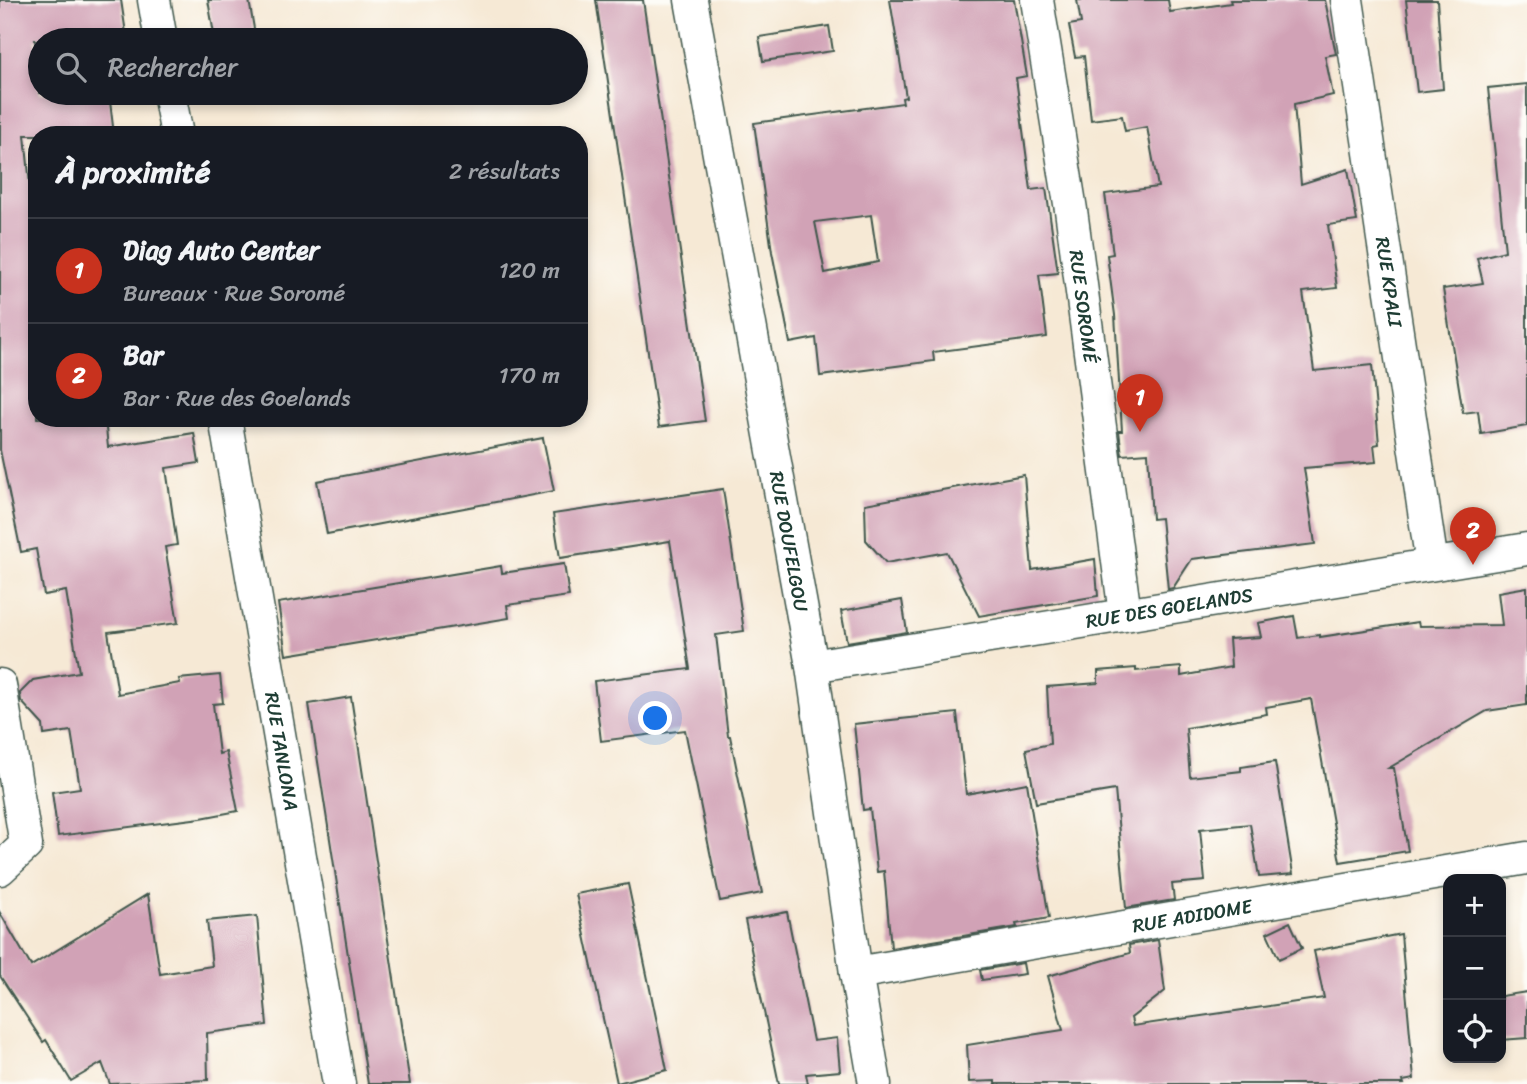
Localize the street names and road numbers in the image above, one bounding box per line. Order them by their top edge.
street label: RUE KPALI [1366,235,1412,331]
street label: RUE SOROMÉ [1060,248,1107,366]
street label: RUE DOUFELGOU [760,468,818,615]
street label: RUE DES GOELANDS [1083,578,1256,638]
street label: RUE TANLONA [255,689,308,813]
street label: RUE ADIDOME [1130,889,1256,942]

